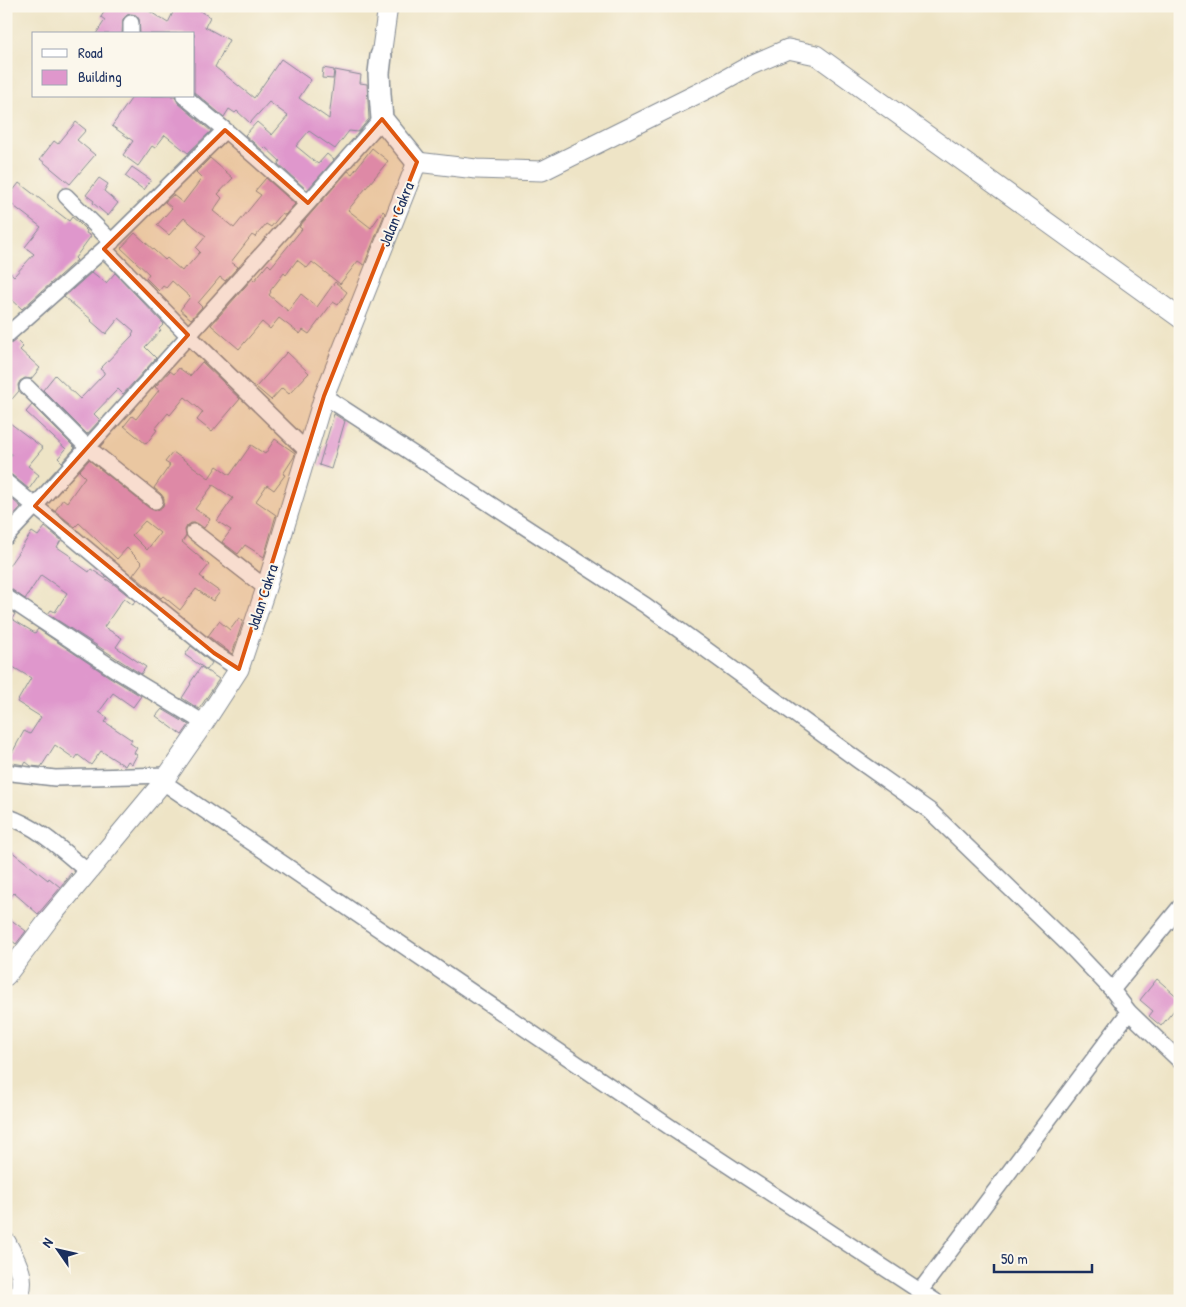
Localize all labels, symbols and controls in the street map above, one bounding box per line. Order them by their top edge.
legend [32,32,195,98]
text: Road [78,42,103,63]
text: Building [78,66,122,87]
street label: Jalan Cakra [373,178,419,250]
street label: Jalan Cakra [241,561,283,633]
north arrow [32,1224,82,1274]
text: N [37,1234,57,1251]
scale bar [994,1242,1091,1274]
text: 50 m [1001,1248,1028,1269]

